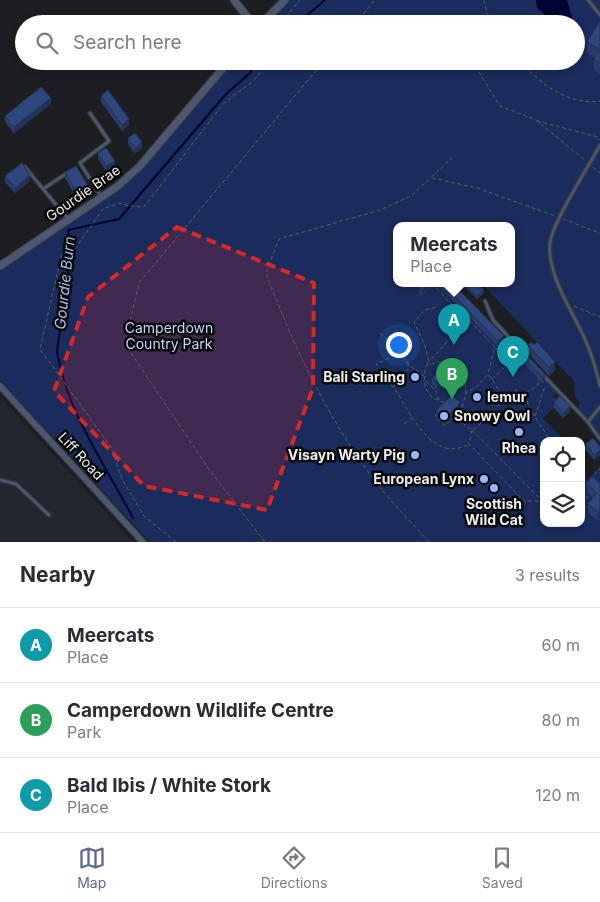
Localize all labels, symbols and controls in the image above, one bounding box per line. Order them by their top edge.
search box [15,15,585,70]
icon: search [33,29,61,57]
text: Search here [73,31,182,54]
street label: Gourdie Brae [42,161,123,224]
popup [393,222,515,287]
text: Meercats [410,233,498,256]
water label: Gourdie Burn [50,235,79,330]
text: Place [410,256,452,276]
pin: A [438,304,470,345]
park label: Camperdown Country Park [125,319,213,352]
your location [386,332,412,358]
pin: C [497,336,529,377]
pin: B [436,358,468,399]
place label: Bali Starling [323,368,405,385]
marker: Bali Starling [409,371,421,383]
place label: lemur [487,388,527,405]
marker: lemur [471,391,483,403]
place label: Snowy Owl [454,407,530,424]
marker: Snowy Owl [438,410,450,422]
marker: Rhea [513,426,525,438]
street label: Liff Road [55,428,108,483]
map controls [540,437,585,527]
button: locate [540,437,585,482]
place label: Rhea [502,439,536,456]
place label: Visayn Warty Pig [288,446,405,463]
marker: Visayn Warty Pig [409,449,421,461]
place label: European Lynx [373,470,474,487]
marker: European Lynx [478,473,490,485]
marker: Scottish Wild Cat [488,482,500,494]
button: layers [540,482,585,527]
place label: Scottish Wild Cat [465,495,523,528]
text: Nearby [20,562,95,587]
text: 3 results [515,565,580,585]
text: Meercats [67,624,154,647]
text: A [30,635,42,655]
text: 60 m [541,635,580,655]
text: Place [67,647,109,667]
text: Camperdown Wildlife Centre [67,699,334,722]
text: B [31,710,41,730]
text: 80 m [541,710,580,730]
text: Park [67,722,101,742]
text: Bald Ibis / White Stork [67,774,271,797]
text: C [30,785,42,805]
text: 120 m [535,785,580,805]
text: Place [67,797,109,817]
tab: Map [77,844,106,891]
tab: Directions [261,844,327,891]
tab: Saved [482,844,523,891]

